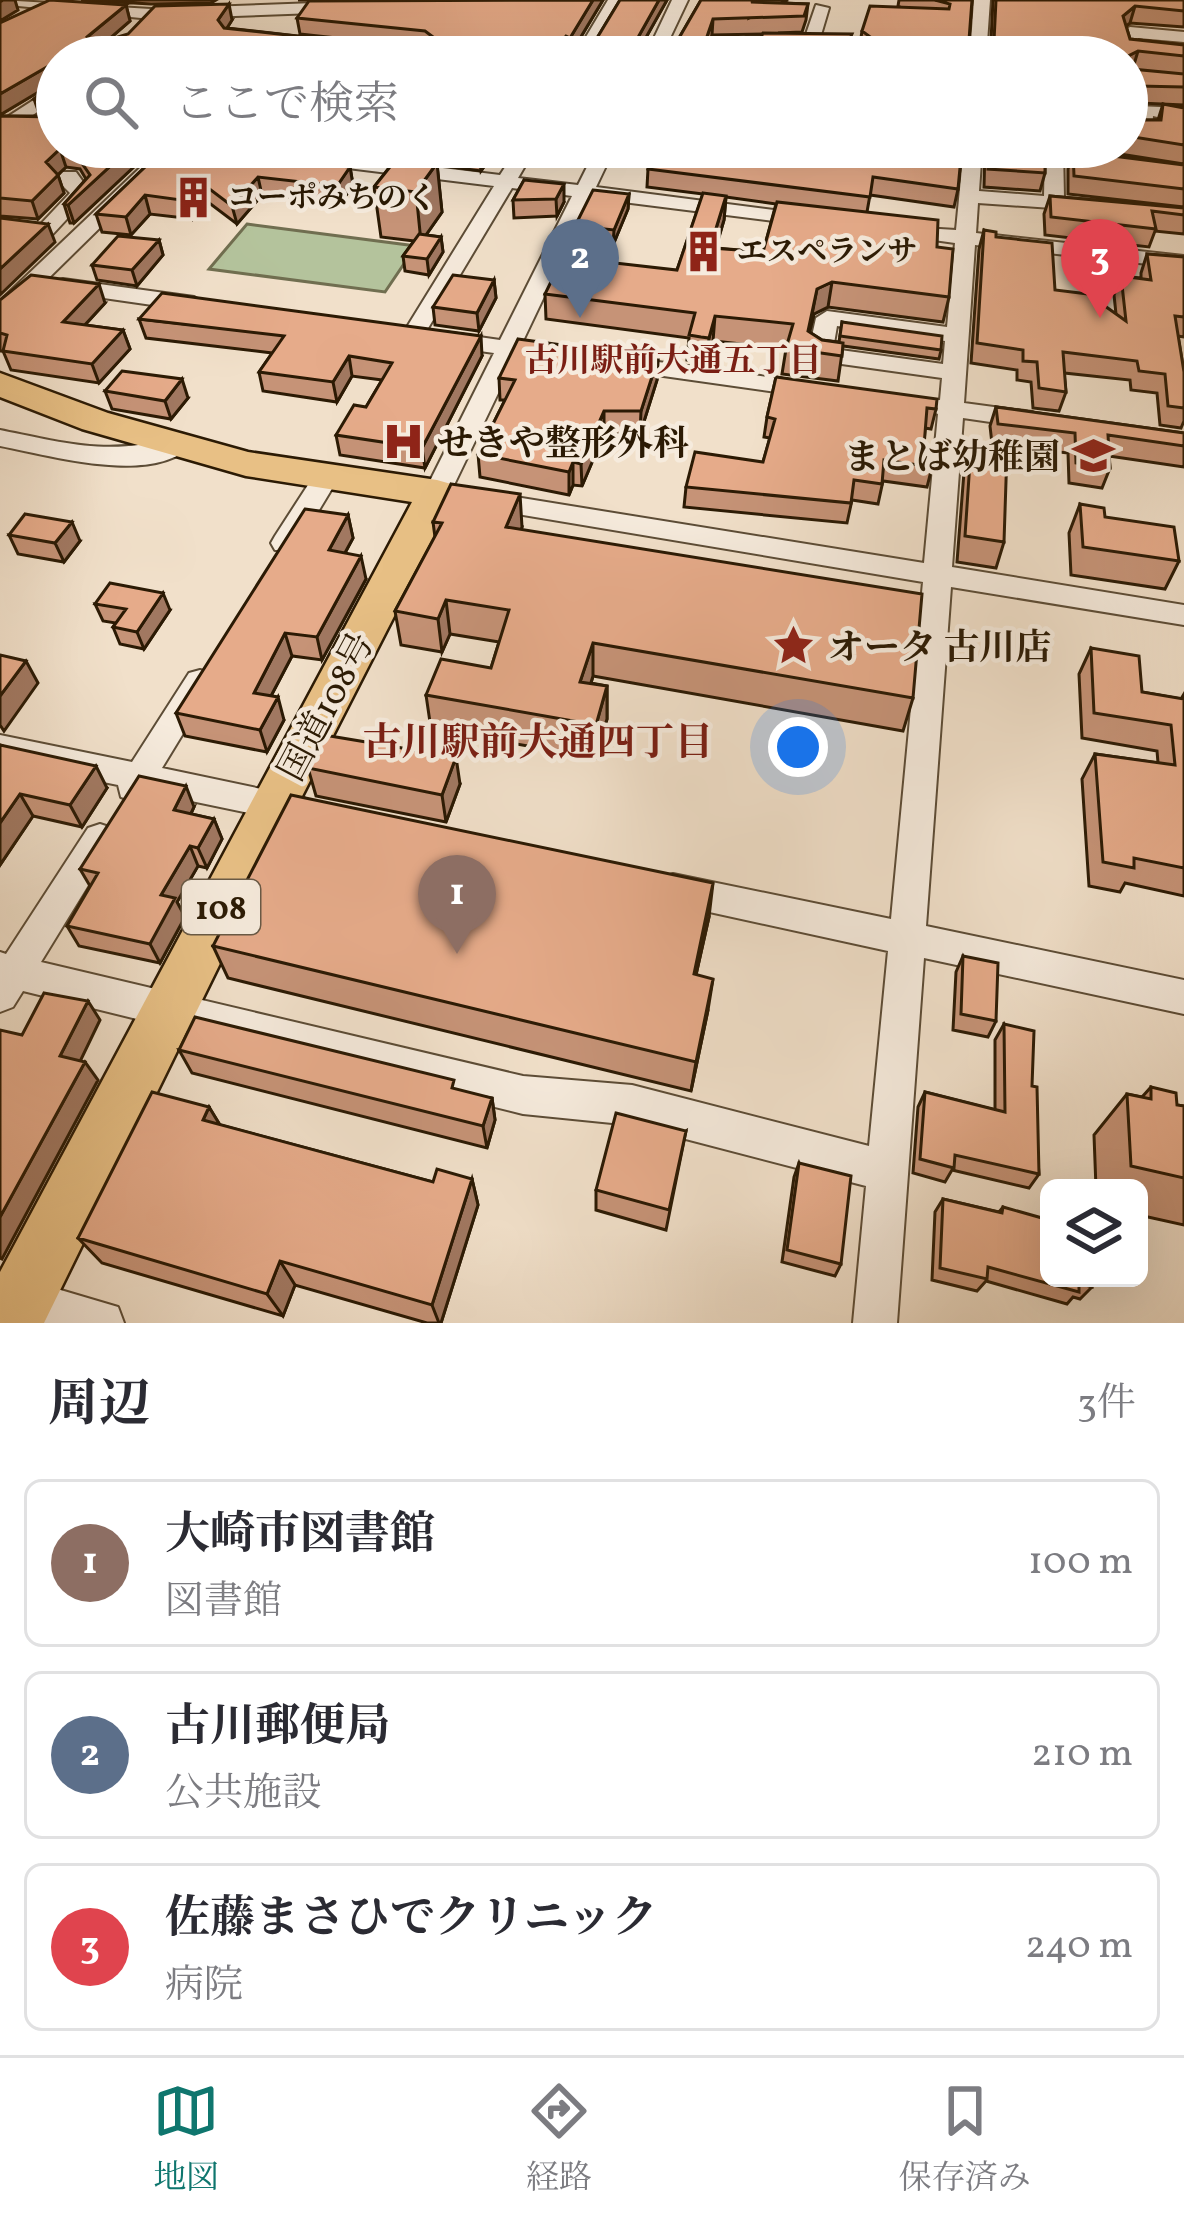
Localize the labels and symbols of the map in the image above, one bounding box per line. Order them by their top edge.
building icon: コーポみちのく [170,174,216,220]
place label: コーポみちのく [227,178,437,220]
pin: 2 [541,219,619,318]
pin: 3 [1061,219,1139,318]
building icon: エスペランサ [680,228,726,274]
place label: エスペランサ [737,232,917,274]
district label: 古川駅前大通五丁目 [525,340,822,386]
hospital icon: せきや整形外科 [380,419,426,465]
place label: せきや整形外科 [437,421,689,471]
school or university icon: まとば幼稚園 [1071,433,1117,479]
place label: まとば幼稚園 [844,435,1060,485]
place icon: オータ 古川店 [771,623,817,669]
street label: 国道108号 [268,625,389,791]
place label: オータ 古川店 [828,625,1051,675]
your location [768,717,828,777]
district label: 古川駅前大通四丁目 [362,718,714,772]
pin: 1 [418,855,496,954]
road number: 108 [182,880,260,934]

